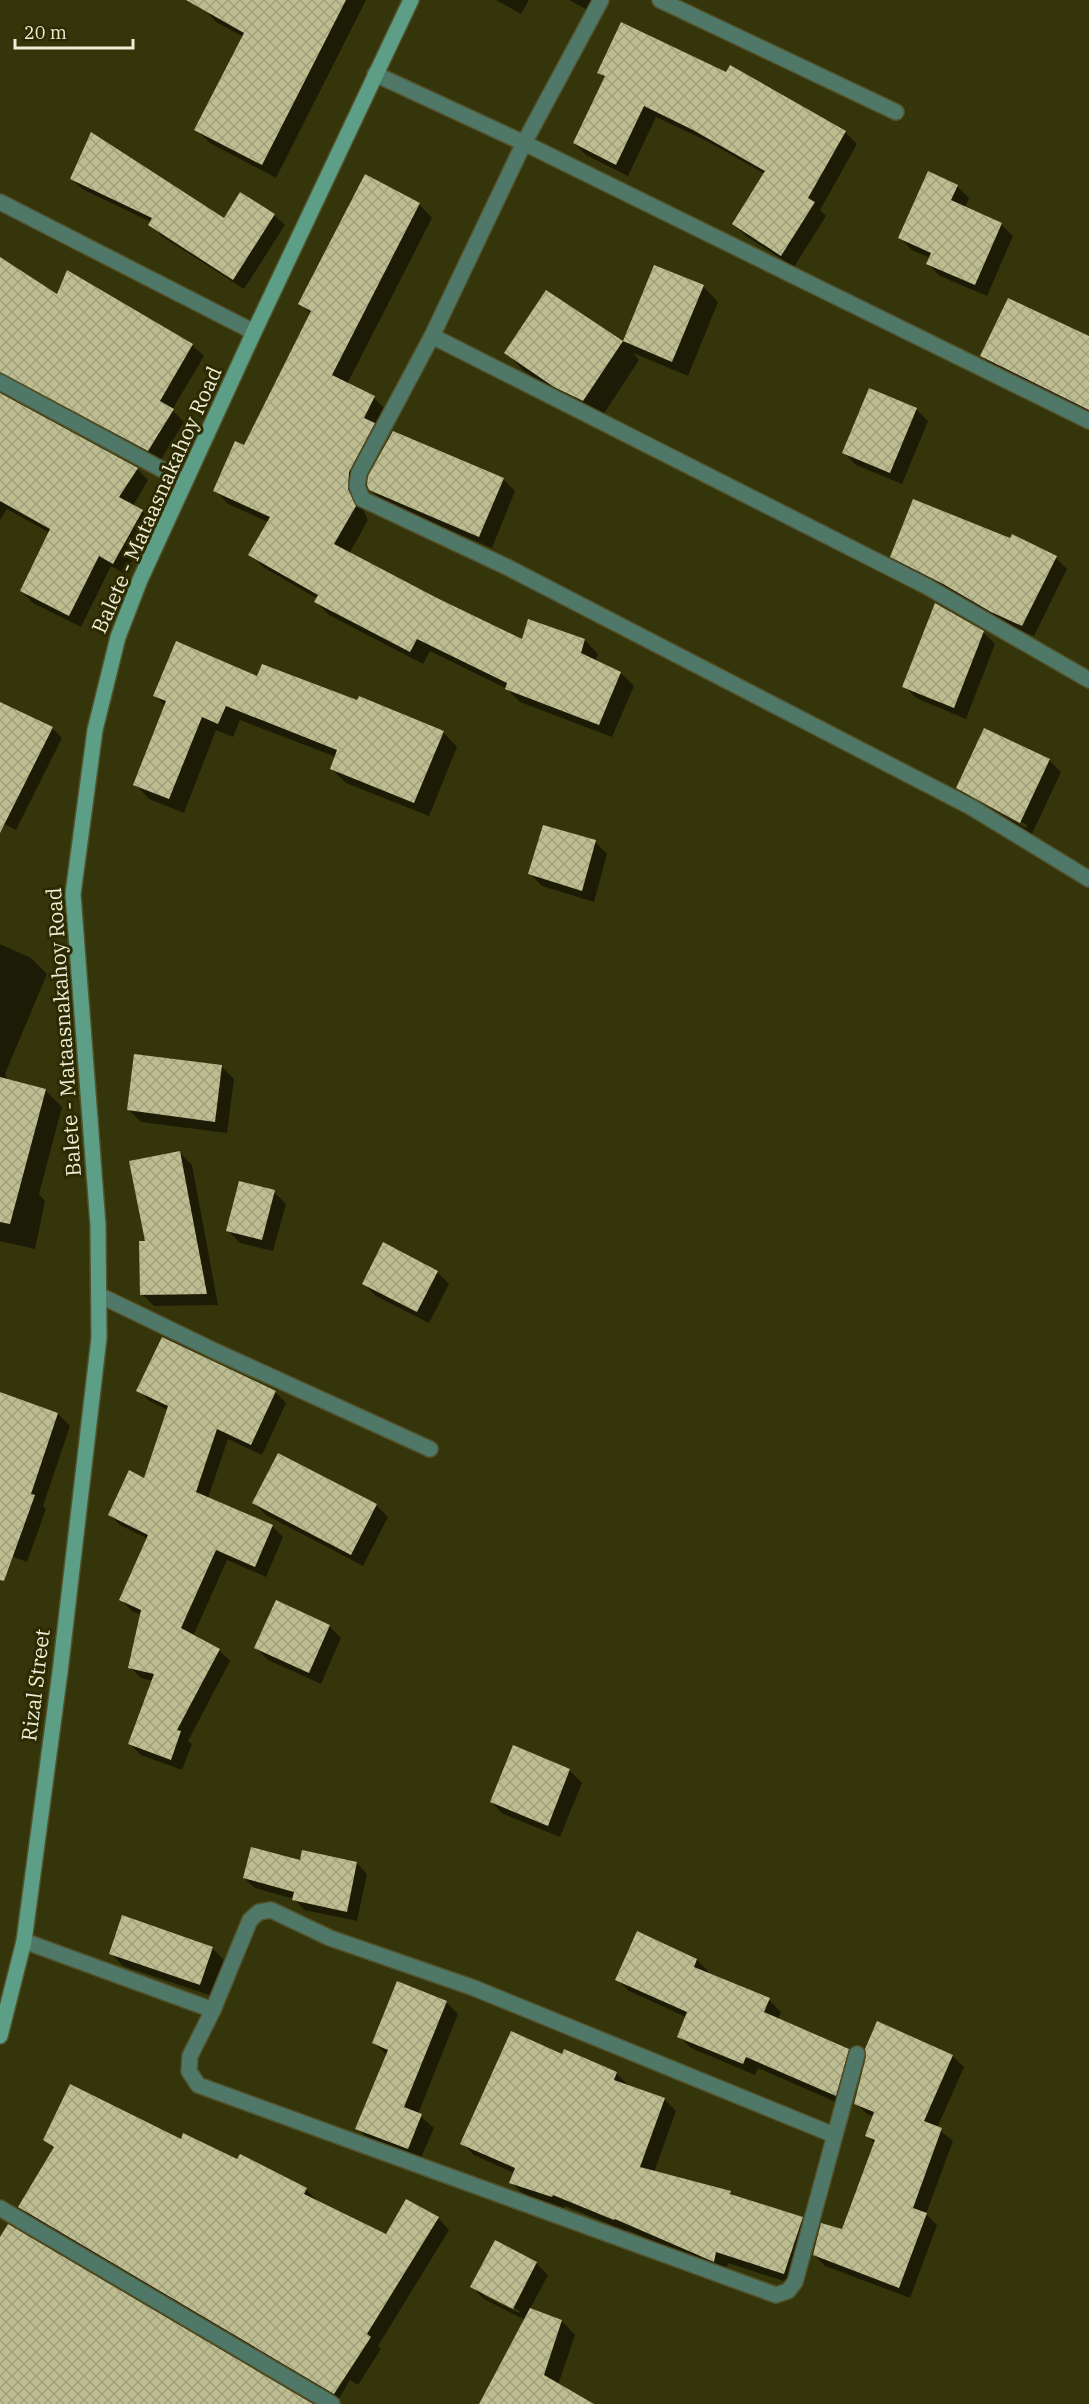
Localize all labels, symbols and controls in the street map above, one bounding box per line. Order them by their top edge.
scale bar [15,12,134,50]
text: 20 m [24,21,67,44]
street label: Balete - Mataasnakahoy Road [84,361,228,638]
street label: Balete - Mataasnakahoy Road [39,886,87,1177]
street label: Rizal Street [14,1627,56,1743]

